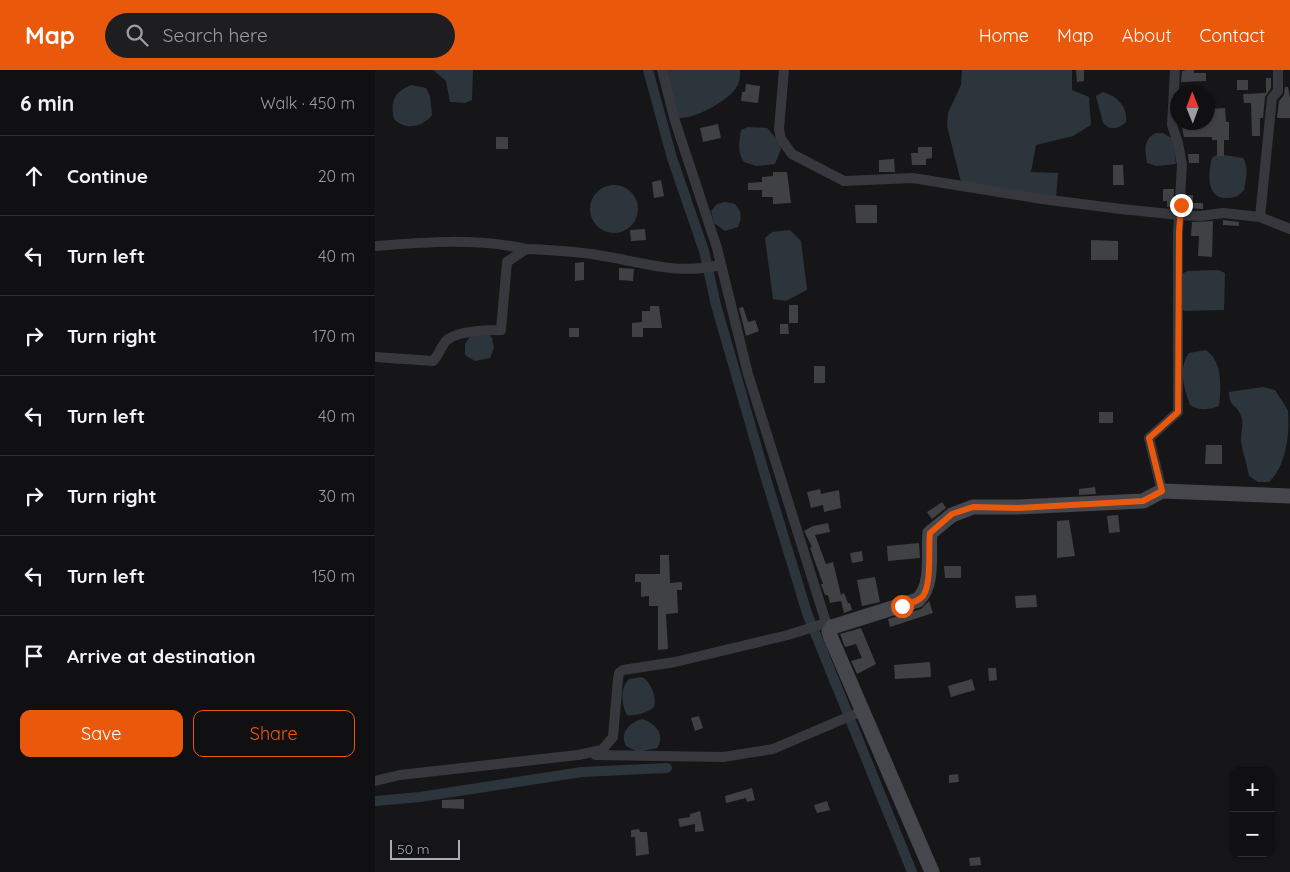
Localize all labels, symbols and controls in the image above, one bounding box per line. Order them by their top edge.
search box [105,13,455,58]
text: Map [25,20,75,50]
icon: search [123,21,151,49]
text: Search here [163,23,268,47]
text: Home [979,24,1029,47]
text: Map [1057,24,1094,47]
text: About [1122,24,1172,47]
text: Contact [1200,24,1265,47]
north arrow [1170,85,1215,130]
text: 6 min [20,90,74,116]
text: Walk · 450 m [260,93,355,113]
icon: ahead [20,162,48,190]
text: Continue [67,164,148,188]
text: 20 m [318,166,355,186]
route end [1170,194,1193,217]
icon: left [20,242,48,270]
text: Turn left [67,244,145,268]
text: 40 m [318,246,355,266]
icon: right [20,322,48,350]
text: Turn right [67,324,156,348]
text: 170 m [312,326,355,346]
icon: left [20,402,48,430]
text: Turn left [67,404,145,428]
text: 40 m [318,406,355,426]
icon: right [20,482,48,510]
text: Turn right [67,484,156,508]
text: 30 m [318,486,355,506]
icon: left [20,562,48,590]
text: Turn left [67,564,145,588]
text: 150 m [312,566,355,586]
route start [891,595,914,618]
icon: arrive [20,642,48,670]
text: Arrive at destination [67,644,256,668]
button: Save [20,710,183,757]
button: Share [193,710,355,757]
map controls [1230,767,1275,857]
button: + [1230,767,1275,812]
button: − [1230,812,1275,857]
scale bar [390,837,460,860]
text: 50 m [397,840,430,858]

